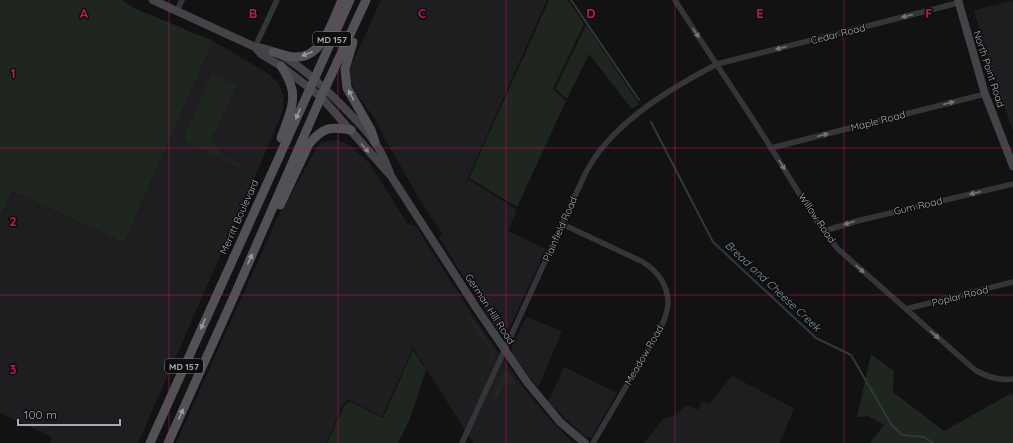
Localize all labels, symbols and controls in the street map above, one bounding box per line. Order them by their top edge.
text: A [80,5,89,21]
text: B [249,5,257,21]
text: C [418,5,426,21]
text: D [586,5,596,21]
text: E [756,5,764,21]
text: F [925,5,933,21]
one-way arrow [901,13,913,19]
street label: Cedar Road [809,21,867,47]
one-way arrow [692,28,700,38]
street label: North Point Road [970,29,1008,109]
road number: MD 157 [313,32,351,46]
one-way arrow [775,45,787,51]
one-way arrow [301,51,313,58]
text: 1 [10,65,16,81]
one-way arrow [348,89,354,101]
one-way arrow [943,100,955,106]
one-way arrow [295,108,301,119]
street label: Maple Road [849,108,907,134]
one-way arrow [817,132,829,138]
one-way arrow [361,142,370,153]
one-way arrow [778,160,786,170]
street label: Merritt Boulevard [217,178,261,256]
street label: Willow Road [796,191,838,245]
one-way arrow [969,191,981,197]
street label: Gum Road [893,194,943,218]
street label: Plainfield Road [540,195,580,263]
text: 2 [9,213,17,229]
one-way arrow [842,221,854,227]
water label: Bread and Cheese Creek [722,238,825,335]
one-way arrow [248,252,254,264]
one-way arrow [854,264,865,273]
street label: German Hill Road [462,271,518,347]
street label: Poplar Road [930,283,990,309]
one-way arrow [200,319,206,330]
street label: Meadow Road [622,323,666,387]
one-way arrow [930,331,941,340]
road number: MD 157 [165,359,203,373]
text: 3 [10,361,17,377]
scale bar [18,401,120,427]
text: 100 m [24,407,57,422]
one-way arrow [178,408,184,420]

